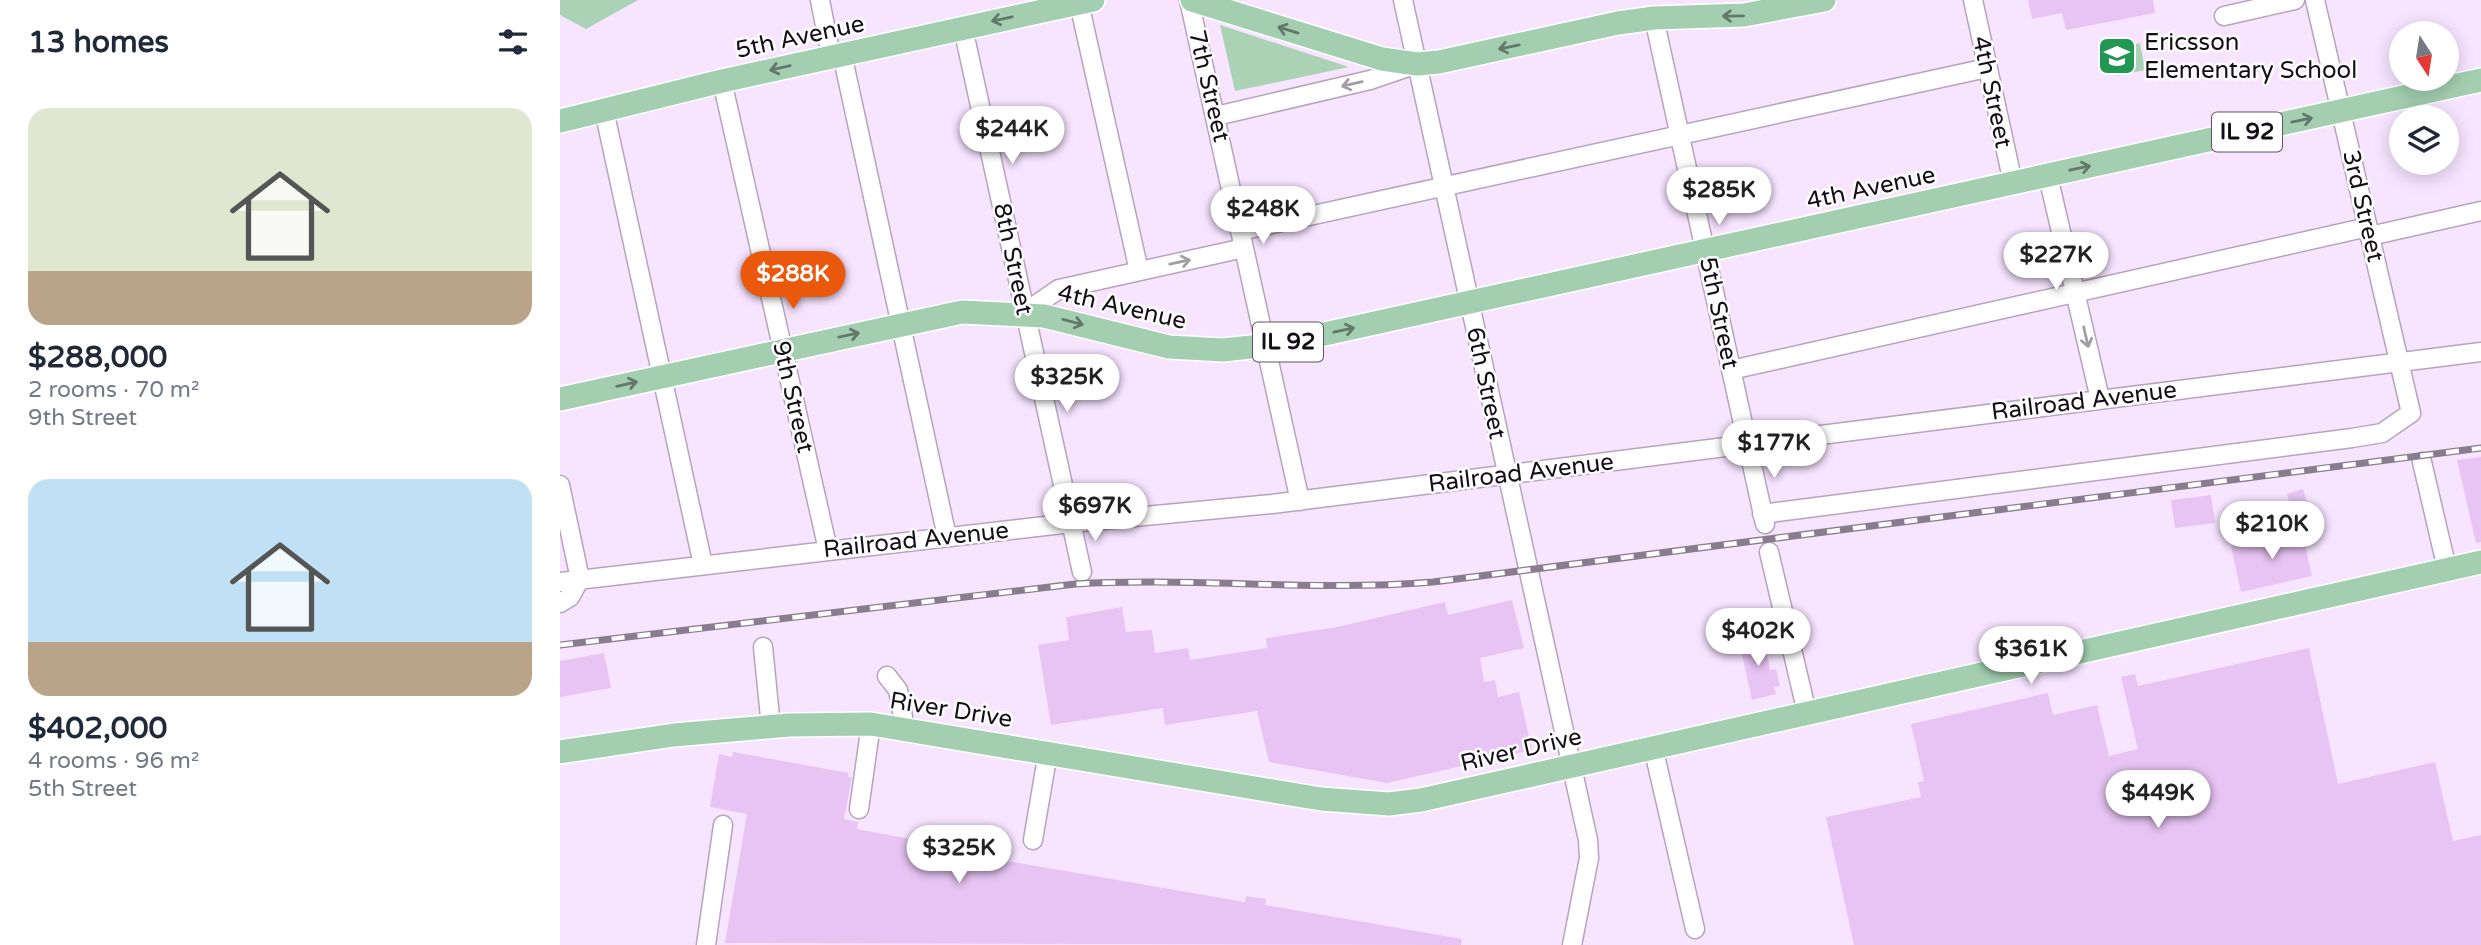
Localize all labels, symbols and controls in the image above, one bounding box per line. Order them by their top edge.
street label: 5th Avenue [733,9,867,65]
one-way arrow [1722,9,1745,22]
one-way arrow [991,13,1014,27]
north arrow [2389,21,2459,91]
map controls [2389,21,2459,175]
one-way arrow [1277,22,1299,35]
icon: filters [494,23,532,61]
text: 13 homes [28,24,169,61]
street label: 7th Street [1182,27,1236,145]
place label: Ericsson Elementary School [2144,28,2357,85]
street label: 4th Street [1966,33,2018,151]
school or university icon: Ericsson Elementary School [2096,35,2138,77]
one-way arrow [1498,41,1521,55]
one-way arrow [769,61,792,75]
one-way arrow [1341,78,1364,92]
button: layers [2389,105,2459,175]
pin: $244K [963,106,1061,166]
one-way arrow [2290,112,2313,126]
road number: IL 92 [2212,113,2282,152]
text: $244K [976,115,1048,143]
street label: 3rd Street [2336,147,2390,265]
icon: home [217,153,343,279]
street label: 4th Avenue [1804,160,1938,216]
one-way arrow [2068,161,2091,175]
pin: $285K [1670,168,1768,227]
text: $285K [1683,176,1755,204]
pin: $248K [1214,187,1312,246]
text: $248K [1227,195,1299,223]
street label: 8th Street [987,200,1039,318]
pin: $227K [2007,232,2105,292]
text: $227K [2020,241,2092,269]
pin: $288K [744,252,842,311]
one-way arrow [1168,254,1191,268]
street label: 5th Street [1693,254,1745,372]
text: $288K [757,260,829,288]
street label: 4th Avenue [1055,278,1189,336]
one-way arrow [1062,317,1084,330]
road number: IL 92 [1253,322,1323,362]
one-way arrow [1332,323,1355,337]
street label: 6th Street [1460,324,1512,442]
one-way arrow [2080,325,2094,348]
one-way arrow [837,327,860,341]
street label: 9th Street [766,338,820,456]
text: $288,000 [28,339,167,376]
pin: $325K [1018,354,1116,414]
text: $325K [1031,363,1103,391]
street label: Railroad Avenue [1990,375,2178,427]
text: 2 rooms · 70 m² [28,376,199,404]
one-way arrow [615,377,638,390]
text: 9th Street [28,404,137,432]
pin: $177K [1725,420,1823,480]
text: $177K [1738,429,1810,457]
street label: Railroad Avenue [1427,447,1615,499]
pin: $697K [1046,484,1144,543]
text: $697K [1059,492,1131,520]
pin: $210K [2223,502,2321,561]
text: $210K [2236,510,2308,538]
street label: Railroad Avenue [822,516,1010,564]
icon: home [217,524,343,650]
pin: $402K [1709,608,1807,668]
text: $402K [1722,617,1794,645]
pin: $361K [1982,626,2080,686]
text: $361K [1995,635,2067,663]
street label: River Drive [888,686,1014,734]
text: $402,000 [28,710,167,747]
street label: River Drive [1457,722,1585,778]
text: 4 rooms · 96 m² [28,747,199,775]
pin: $449K [2109,770,2207,830]
text: 5th Street [28,775,137,803]
text: $449K [2122,779,2194,807]
pin: $325K [910,826,1008,885]
text: $325K [923,834,995,862]

